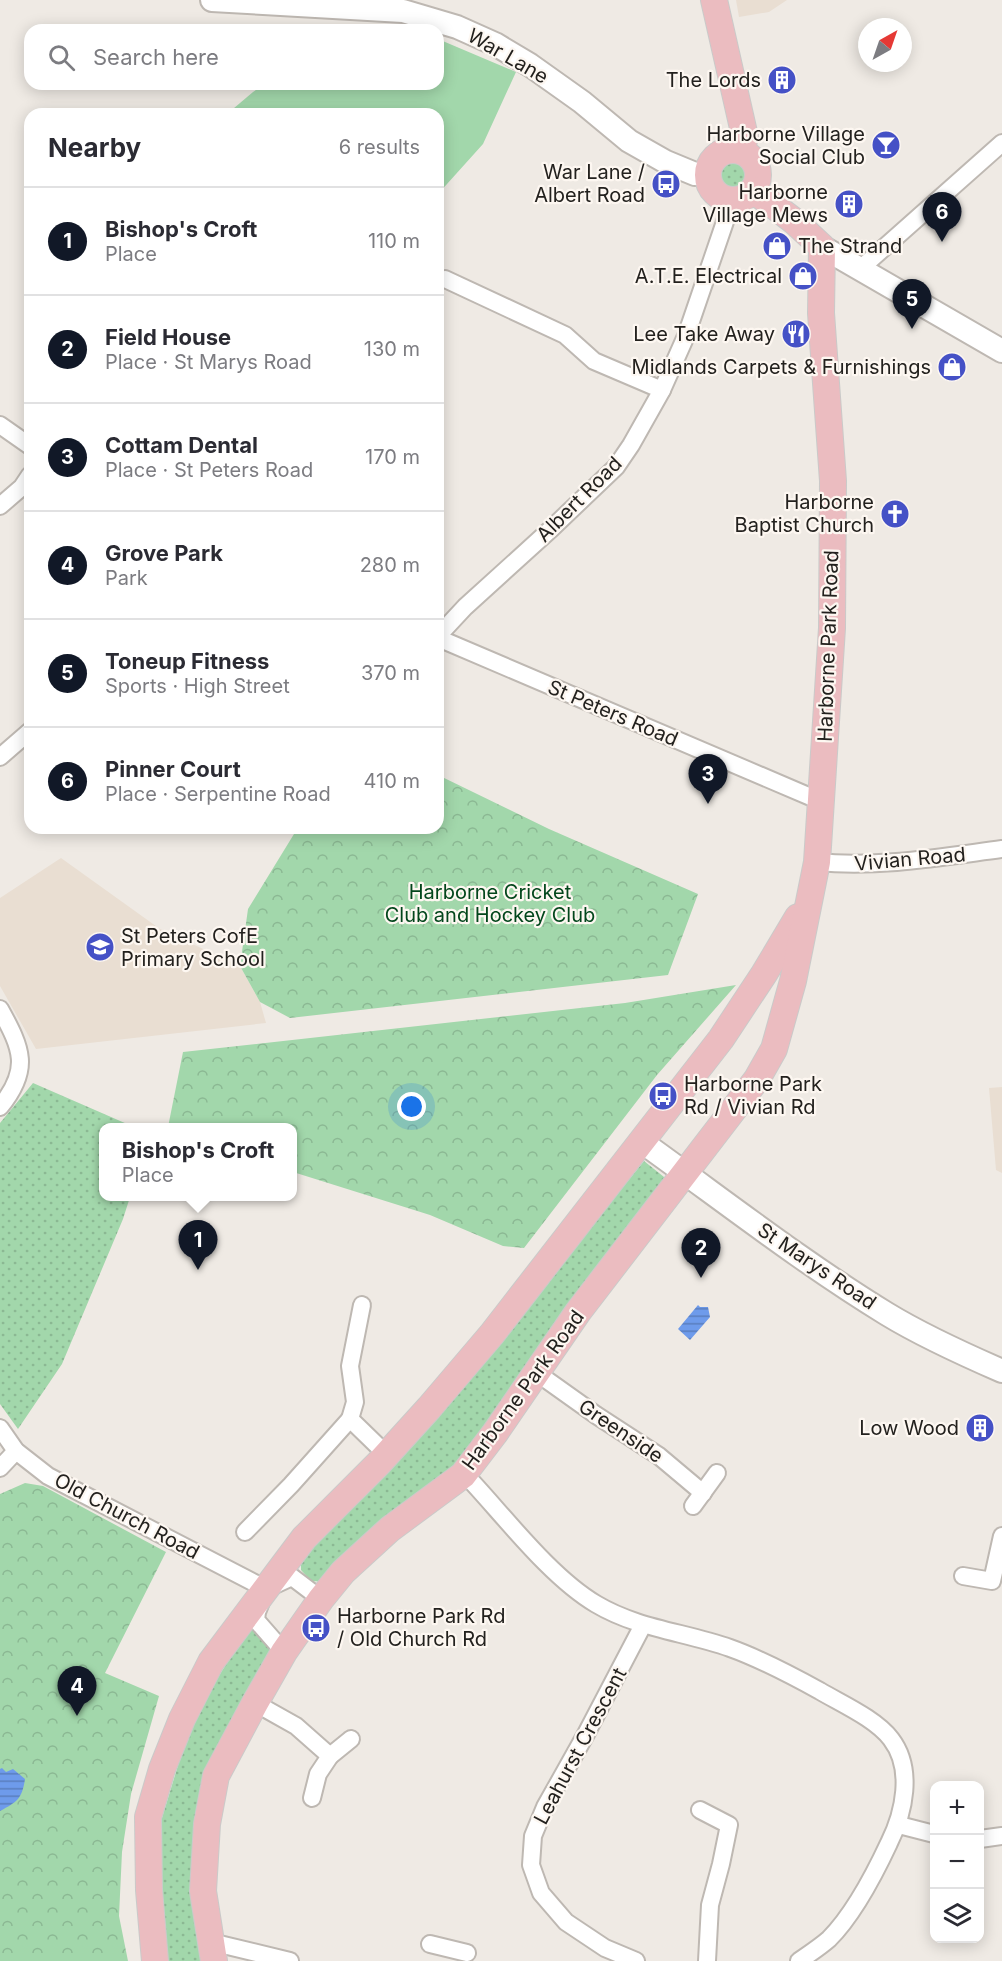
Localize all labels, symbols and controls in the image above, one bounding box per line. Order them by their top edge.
north arrow [858,18,912,72]
street label: War Lane [463,23,553,89]
search box [24,24,444,90]
icon: search [45,41,78,74]
text: Search here [93,44,219,70]
building icon: The Lords [766,64,798,96]
place label: The Lords [666,68,761,92]
place label: Harborne Village Social Club [706,122,865,169]
bar icon: Harborne Village Social Club [870,129,902,161]
text: Nearby [48,132,141,163]
text: 6 results [339,135,420,159]
place label: War Lane / Albert Road [534,160,645,207]
bus stop icon: War Lane / Albert Road [650,168,682,200]
place label: Harborne Village Mews [703,180,828,227]
building icon: Harborne Village Mews [833,188,865,220]
pin: 6 [922,192,962,242]
text: Bishop's Croft [105,216,257,242]
text: 1 [63,229,72,253]
text: 110 m [368,229,420,253]
shop icon: The Strand [761,230,793,262]
place label: The Strand [798,234,902,258]
text: Place [105,242,157,266]
shop icon: A.T.E. Electrical [787,260,819,292]
place label: A.T.E. Electrical [635,264,782,288]
pin: 5 [892,280,932,329]
restaurant icon: Lee Take Away [780,318,812,350]
place label: Lee Take Away [633,322,775,346]
text: Field House [105,324,231,350]
text: 2 [61,337,74,361]
text: 130 m [364,337,420,361]
text: Place · St Marys Road [105,350,312,374]
shop icon: Midlands Carpets & Furnishings [936,351,968,383]
place label: Midlands Carpets & Furnishings [632,355,931,379]
text: Cottam Dental [105,432,258,458]
text: 3 [61,445,74,469]
text: 170 m [365,445,420,469]
street label: Albert Road [531,451,627,547]
text: Place · St Peters Road [105,458,313,482]
place label: Harborne Baptist Church [735,490,874,537]
church icon: Harborne Baptist Church [879,498,911,530]
text: Grove Park [105,540,223,566]
street label: Harborne Park Road [813,550,843,742]
text: 4 [61,553,74,577]
text: 280 m [360,553,420,577]
text: Park [105,566,148,590]
text: Toneup Fitness [105,648,269,674]
text: 5 [61,661,74,685]
text: 370 m [361,661,420,685]
text: Sports · High Street [105,674,290,698]
street label: St Peters Road [544,675,682,751]
pin: 3 [688,754,728,804]
text: Pinner Court [105,756,241,782]
text: 6 [61,769,74,793]
text: 410 m [364,769,420,793]
text: Place · Serpentine Road [105,782,331,806]
street label: Vivian Road [853,842,967,876]
park label: Harborne Cricket Club and Hockey Club [385,880,595,927]
place label: St Peters CofE Primary School [121,924,265,971]
school or university icon: St Peters CofE Primary School [84,931,116,963]
place label: Harborne Park Rd / Vivian Rd [684,1072,822,1119]
bus stop icon: Harborne Park Rd / Vivian Rd [647,1080,679,1112]
your location [397,1092,426,1121]
popup [99,1123,297,1201]
text: Bishop's Croft [122,1137,274,1163]
text: Place [122,1163,174,1187]
street label: St Marys Road [753,1218,881,1314]
pin: 1 [178,1220,218,1270]
pin: 2 [682,1228,720,1278]
street label: Harborne Park Road [457,1305,589,1475]
street label: Greenside [574,1394,668,1468]
building icon: Low Wood [964,1412,996,1444]
place label: Low Wood [859,1416,959,1440]
street label: Old Church Road [50,1468,204,1564]
place label: Harborne Park Rd / Old Church Rd [337,1604,505,1651]
bus stop icon: Harborne Park Rd / Old Church Rd [300,1612,332,1644]
street label: Leahurst Crescent [529,1663,632,1828]
pin: 4 [58,1666,97,1716]
map controls [930,1781,984,1943]
button: + [930,1781,984,1835]
button: − [930,1835,984,1889]
button: layers [930,1889,984,1943]

